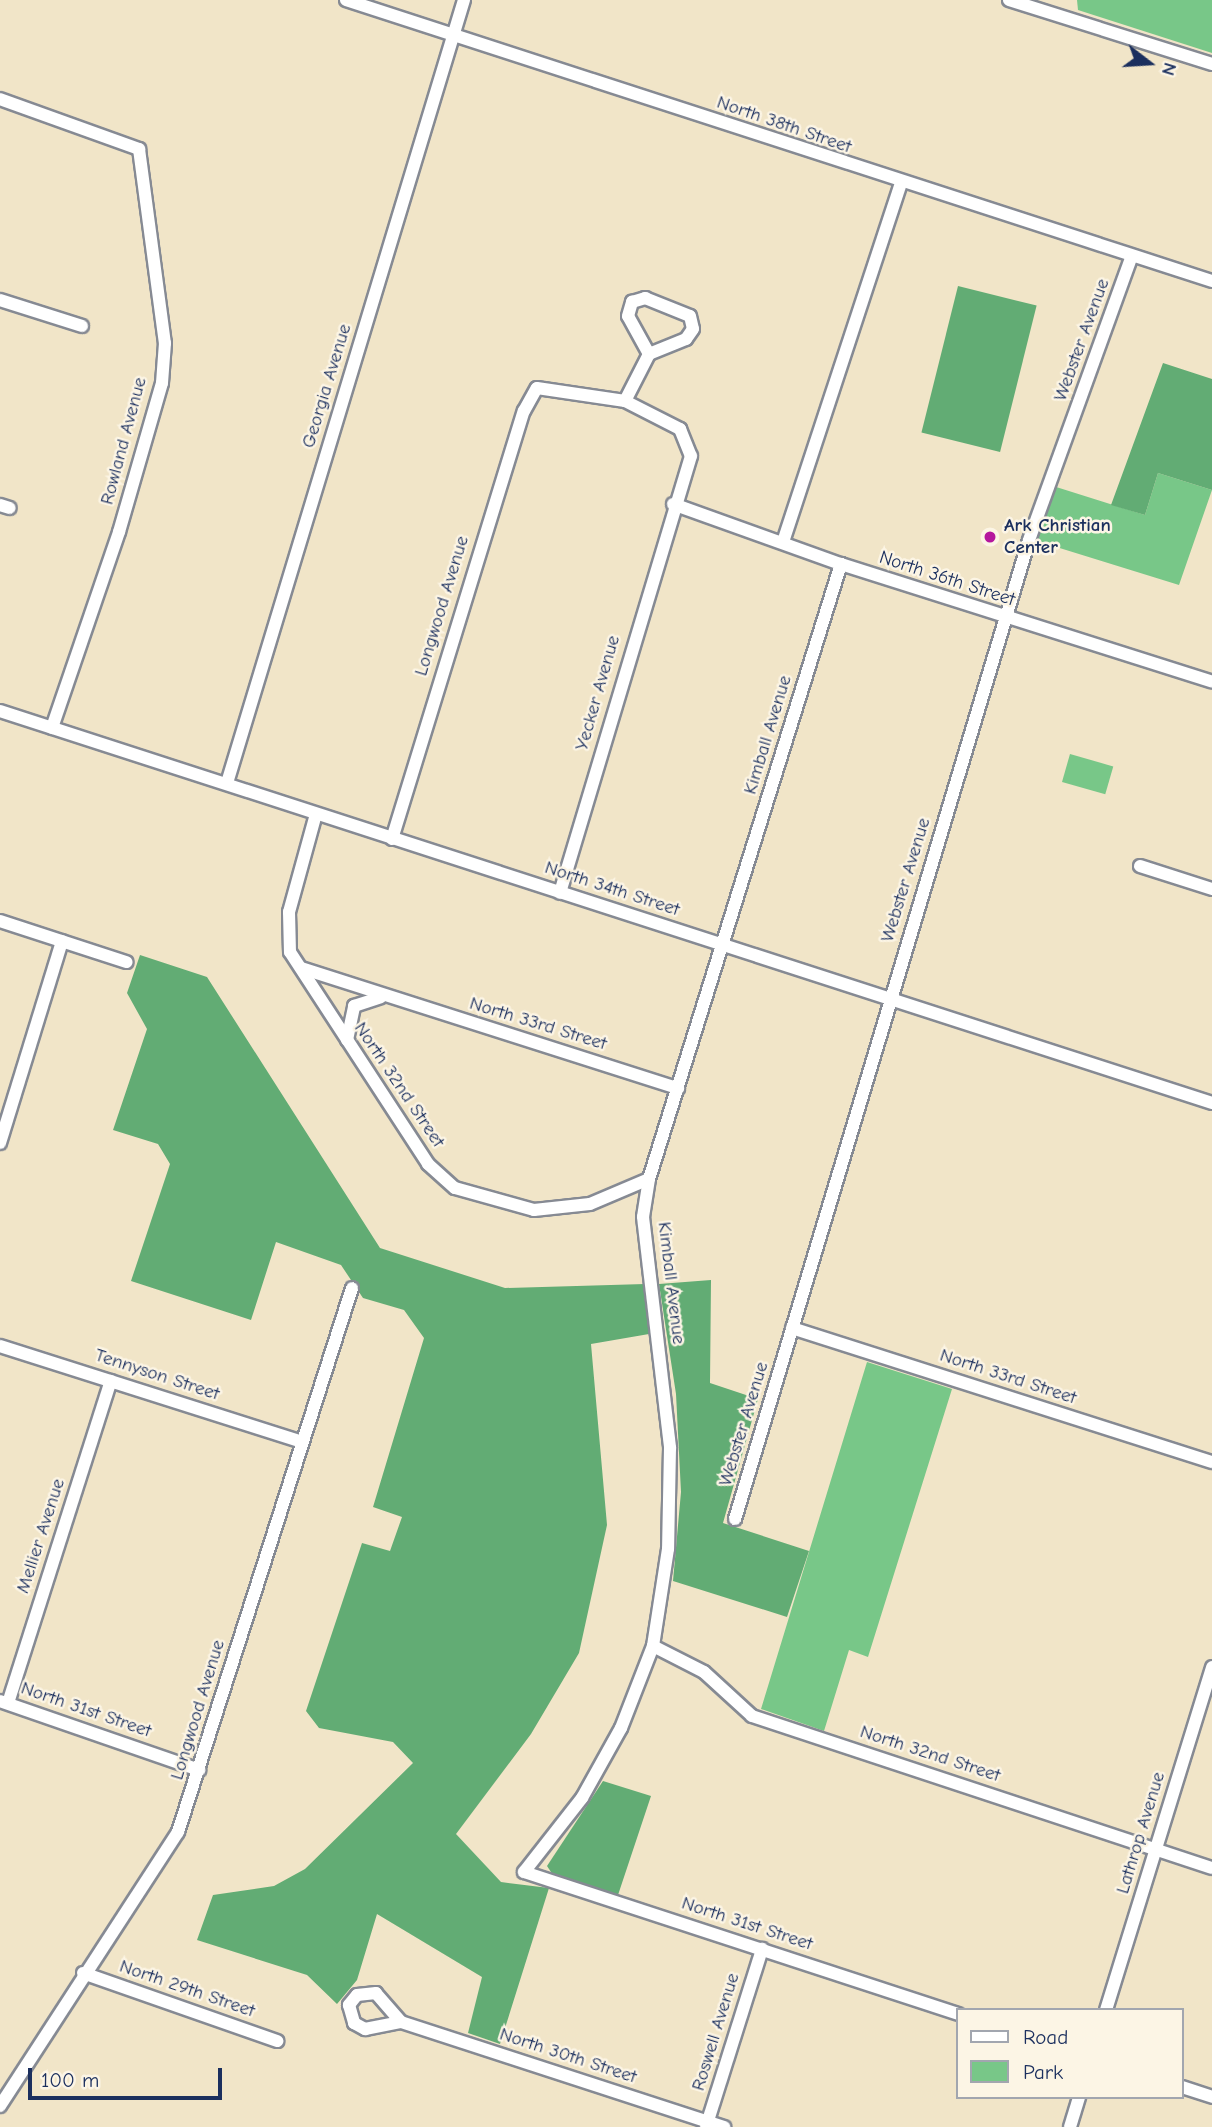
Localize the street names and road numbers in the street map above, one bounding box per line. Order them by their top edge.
street label: North 38th Street [714,91,854,159]
street label: Webster Avenue [1049,276,1115,404]
street label: Georgia Avenue [297,321,357,451]
street label: Rowland Avenue [96,375,152,507]
street label: Longwood Avenue [410,533,474,679]
street label: North 36th Street [876,546,1018,612]
street label: Yecker Avenue [571,633,625,753]
street label: Kimball Avenue [739,673,797,797]
street label: Webster Avenue [876,815,936,945]
street label: North 34th Street [542,856,682,922]
street label: North 33rd Street [467,992,609,1056]
street label: North 32nd Street [349,1018,449,1152]
street label: Kimball Avenue [652,1220,690,1346]
street label: Tennyson Street [92,1344,222,1406]
street label: North 33rd Street [937,1344,1079,1410]
street label: Webster Avenue [714,1359,774,1489]
street label: Mellier Avenue [12,1476,70,1596]
street label: Longwood Avenue [166,1637,230,1783]
street label: North 31st Street [18,1677,154,1743]
street label: North 32nd Street [857,1721,1003,1787]
street label: Lathrop Avenue [1112,1769,1170,1897]
street label: North 31st Street [679,1892,815,1956]
street label: North 29th Street [116,1955,258,2023]
street label: Roswell Avenue [687,1970,745,2094]
street label: North 30th Street [497,2023,639,2089]

